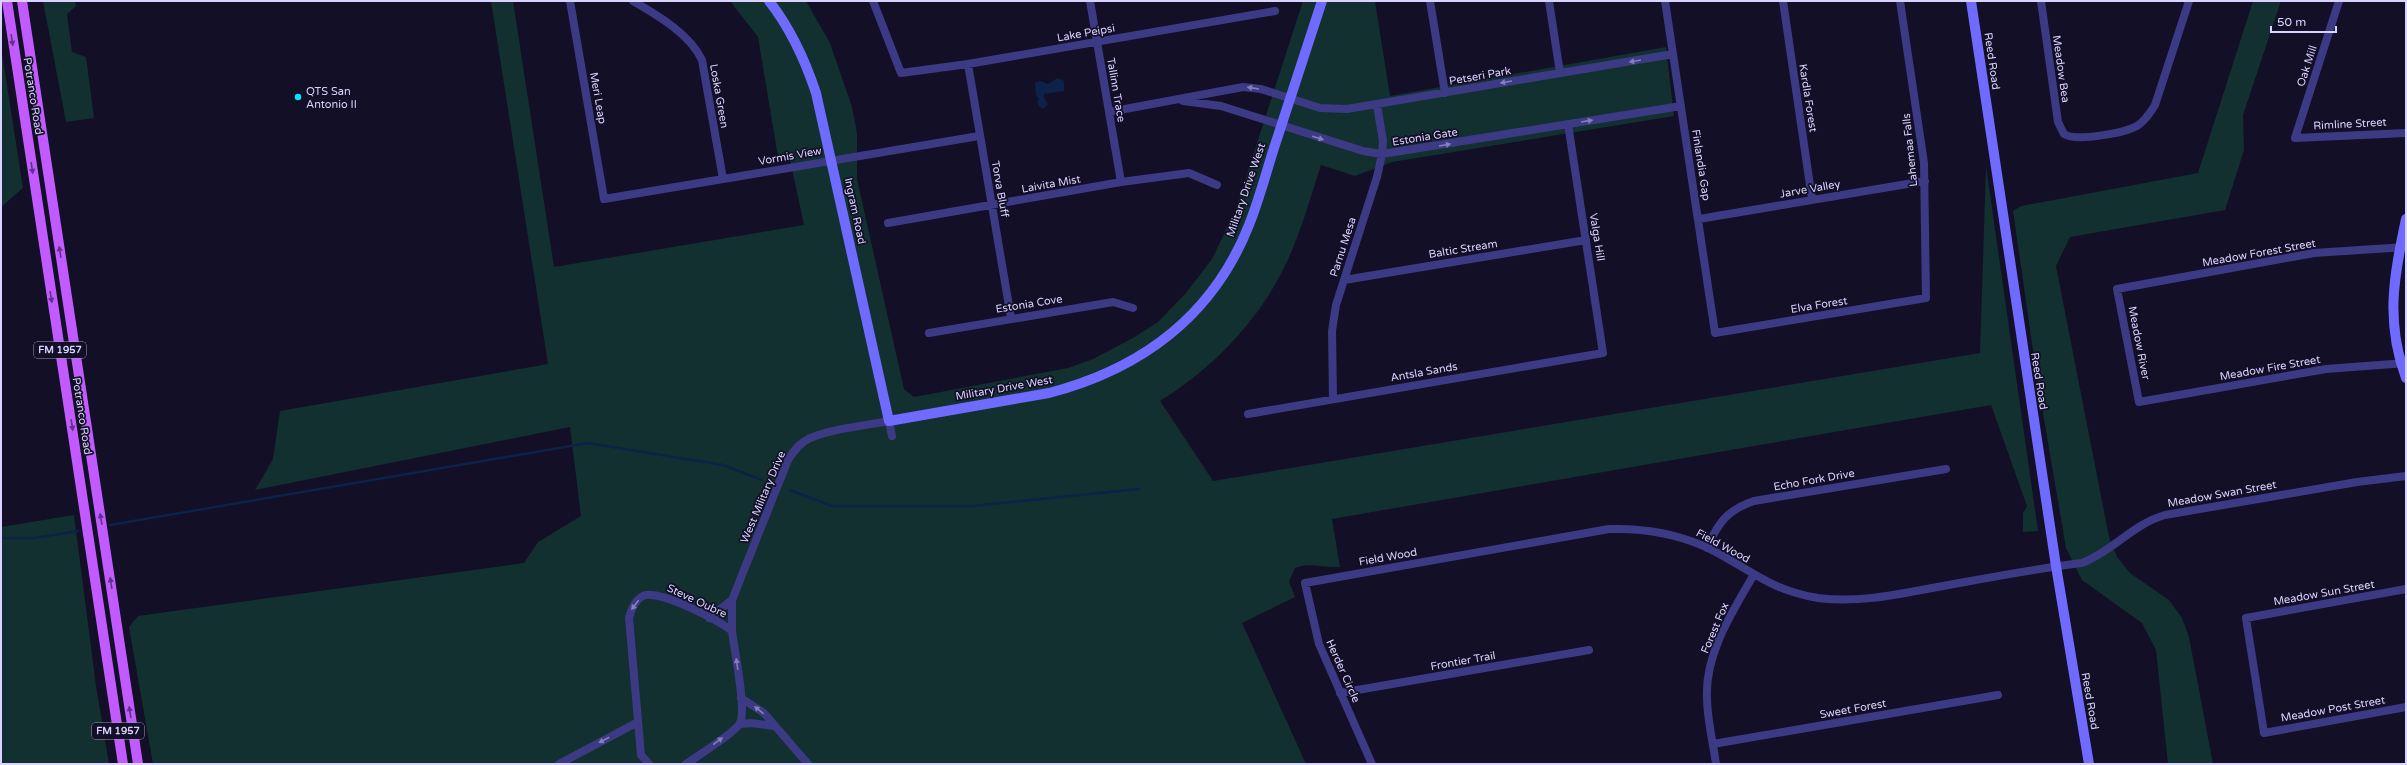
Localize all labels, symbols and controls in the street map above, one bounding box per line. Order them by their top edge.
scale bar [2271,8,2336,34]
text: 50 m [2277,15,2306,29]
street label: Lake Peipsi [1056,22,1116,44]
street label: Reed Road [1982,32,2002,91]
one-way arrow [10,33,16,46]
street label: Meadow Bea [2050,34,2072,104]
street label: Oak Mill [2294,44,2320,88]
street label: Potranco Road [20,56,46,136]
street label: Tallinn Trace [1104,57,1128,123]
one-way arrow [1628,58,1641,64]
street label: Loska Green [707,63,731,129]
street label: Kardla Forest [1796,63,1820,133]
street label: Petseri Park [1448,64,1512,88]
street label: Meri Leap [587,71,609,125]
one-way arrow [1500,80,1513,86]
place label: QTS San Antonio II [306,85,357,111]
one-way arrow [1247,85,1259,91]
marker: QTS San Antonio II [293,92,303,102]
street label: Lahemaa Falls [1900,113,1920,187]
street label: Rimline Street [2313,116,2387,132]
one-way arrow [1581,118,1593,124]
street label: Estonia Gate [1391,125,1459,149]
street label: Finlandia Gap [1689,129,1713,202]
one-way arrow [1313,135,1325,141]
street label: Military Drive West [1224,141,1268,239]
one-way arrow [1439,142,1451,148]
street label: Vormis View [757,144,823,168]
street label: Torva Bluff [989,160,1011,219]
one-way arrow [29,162,35,174]
street label: Laivita Mist [1020,172,1082,196]
street label: Ingram Road [842,177,868,245]
street label: Jarve Valley [1779,177,1841,201]
street label: Valga Hill [1587,212,1607,262]
street label: Parnu Mesa [1327,216,1359,278]
street label: Baltic Stream [1428,237,1498,261]
street label: Meadow Forest Street [2201,237,2317,269]
one-way arrow [57,246,63,258]
one-way arrow [49,291,55,303]
street label: Estonia Cove [995,292,1063,316]
street label: Elva Forest [1790,294,1848,316]
street label: Meadow River [2125,305,2153,382]
road number: FM 1957 [34,342,86,358]
street label: Reed Road [2028,351,2050,411]
street label: Meadow Fire Street [2219,353,2321,383]
street label: Antsla Sands [1389,360,1459,384]
street label: Military Drive West [954,373,1054,403]
street label: Potranco Road [69,376,95,456]
one-way arrow [69,419,75,431]
street label: West Military Drive [738,449,788,545]
street label: Echo Fork Drive [1772,466,1856,494]
street label: Meadow Swan Street [2167,478,2277,510]
one-way arrow [98,513,104,525]
street label: Field Wood [1694,526,1752,566]
street label: Field Wood [1358,545,1418,569]
one-way arrow [108,577,114,589]
street label: Meadow Sun Street [2272,578,2376,608]
street label: Steve Oubre [665,581,729,621]
one-way arrow [631,600,639,610]
street label: Forest Fox [1698,600,1732,656]
street label: Herder Circle [1323,637,1363,705]
street label: Frontier Trail [1429,649,1497,673]
one-way arrow [733,658,740,670]
street label: Reed Road [2079,671,2101,731]
street label: Meadow Post Street [2280,693,2386,725]
street label: Sweet Forest [1819,697,1887,721]
one-way arrow [127,706,133,718]
one-way arrow [754,706,765,715]
road number: FM 1957 [92,723,144,739]
one-way arrow [598,737,609,744]
one-way arrow [712,737,723,745]

